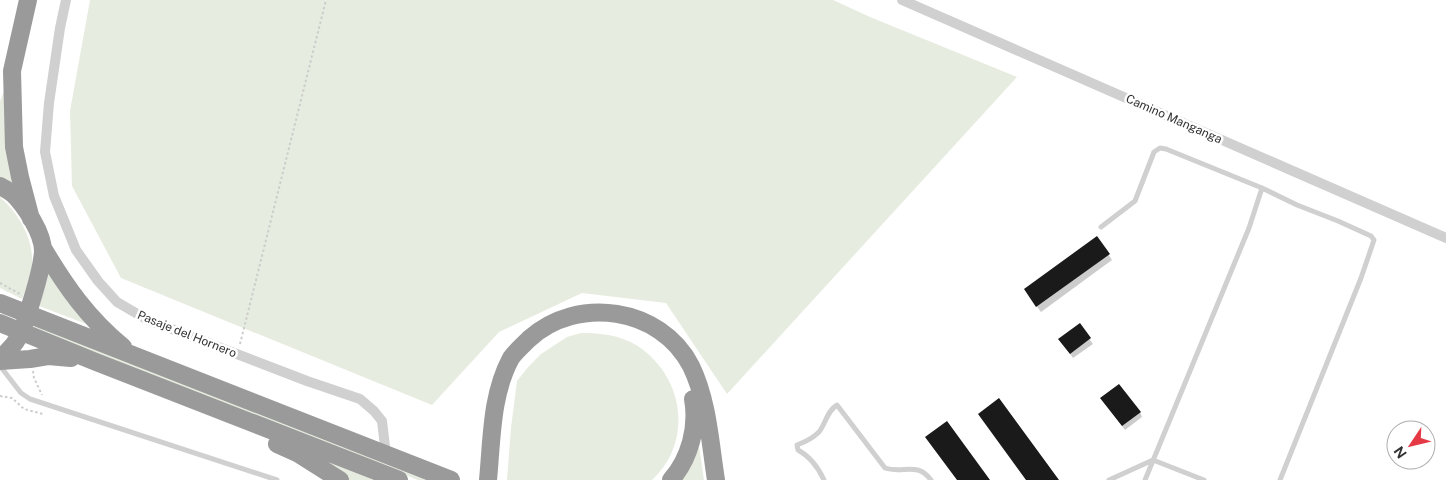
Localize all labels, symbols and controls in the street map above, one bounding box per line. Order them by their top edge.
street label: Camino Manganga [1124,92,1224,146]
street label: Pasaje del Hornero [135,308,239,360]
north arrow [1386,420,1436,470]
text: N [1391,443,1410,462]

